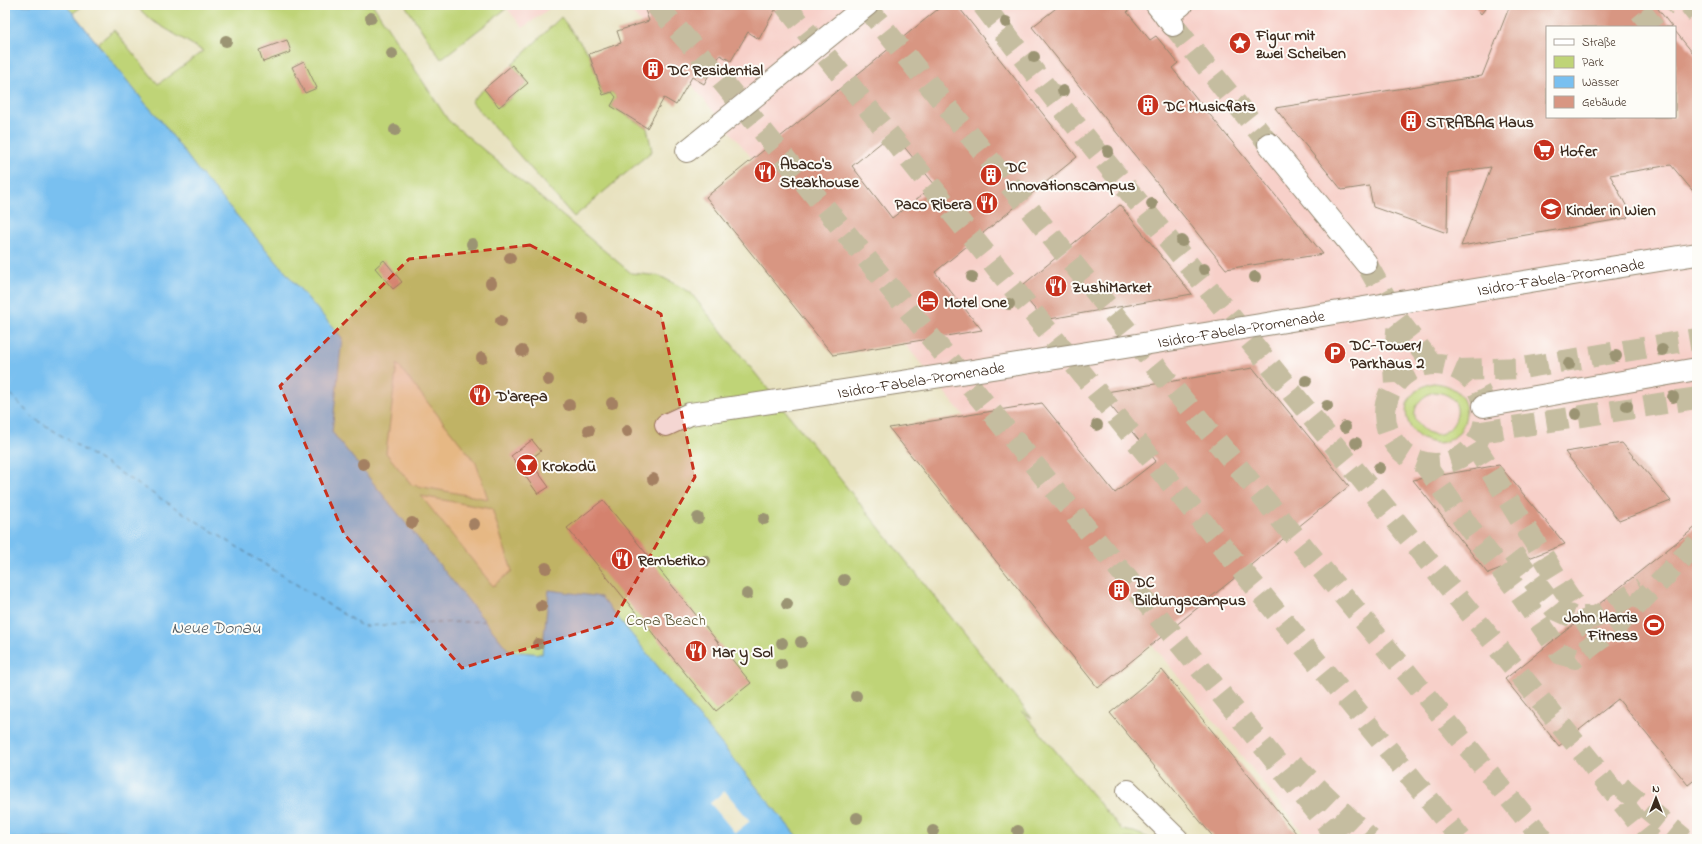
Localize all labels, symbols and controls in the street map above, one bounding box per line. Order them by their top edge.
place label: Figur mit zwei Scheiben [1255,24,1346,66]
legend [1546,26,1676,118]
place icon: Figur mit zwei Scheiben [1227,30,1253,56]
text: Straße [1582,34,1616,52]
text: Park [1582,54,1604,72]
building icon: DC Residential [640,56,666,82]
place label: DC Residential [667,59,764,83]
text: Wasser [1582,74,1619,92]
building icon: DC Musicflats [1135,92,1161,118]
text: Gebäude [1582,94,1627,112]
place label: DC Musicflats [1163,95,1256,119]
building icon: STRABAG Haus [1398,108,1424,134]
place label: STRABAG Haus [1426,111,1534,135]
supermarket icon: Hofer [1531,137,1557,163]
place label: Hofer [1560,140,1598,164]
place label: Abaco's Steakhouse [780,153,860,195]
place label: DC Innovationscampus [1005,156,1135,198]
restaurant icon: Abaco's Steakhouse [752,159,778,185]
building icon: DC Innovationscampus [978,162,1004,188]
restaurant icon: Paco Ribera [974,190,1000,216]
place label: Paco Ribera [895,193,972,217]
school or university icon: Kinder in Wien [1538,196,1564,222]
place label: Kinder in Wien [1566,199,1656,223]
street label: Isidro-Fabela-Promenade [1476,253,1647,303]
restaurant icon: ZushiMarket [1043,273,1069,299]
place label: ZushiMarket [1072,276,1152,300]
hotel icon: Motel One [915,288,941,314]
place label: Motel One [944,291,1008,315]
street label: Isidro-Fabela-Promenade [1156,305,1327,356]
place label: DC-Tower1 Parkhaus 2 [1349,334,1424,376]
parking icon: DC-Tower1 Parkhaus 2 [1322,340,1348,366]
street label: Isidro-Fabela-Promenade [836,356,1007,406]
restaurant icon: D'arepa [467,382,493,408]
place label: D'arepa [495,385,548,409]
bar icon: Krokodü [514,452,540,478]
place label: Krokodü [542,455,596,479]
restaurant icon: Rembetiko [609,546,635,572]
place label: Rembetiko [637,549,706,573]
place label: DC Bildungscampus [1133,571,1246,614]
building icon: DC Bildungscampus [1106,577,1132,603]
place label: John Harris Fitness [1564,606,1638,648]
park label: Copa Beach [626,609,706,633]
sports icon: John Harris Fitness [1641,612,1667,638]
water label: Neue Donau [171,616,261,641]
restaurant icon: Mar y Sol [683,638,709,664]
place label: Mar y Sol [712,641,773,666]
north arrow [1636,778,1676,818]
text: N [1652,781,1660,797]

